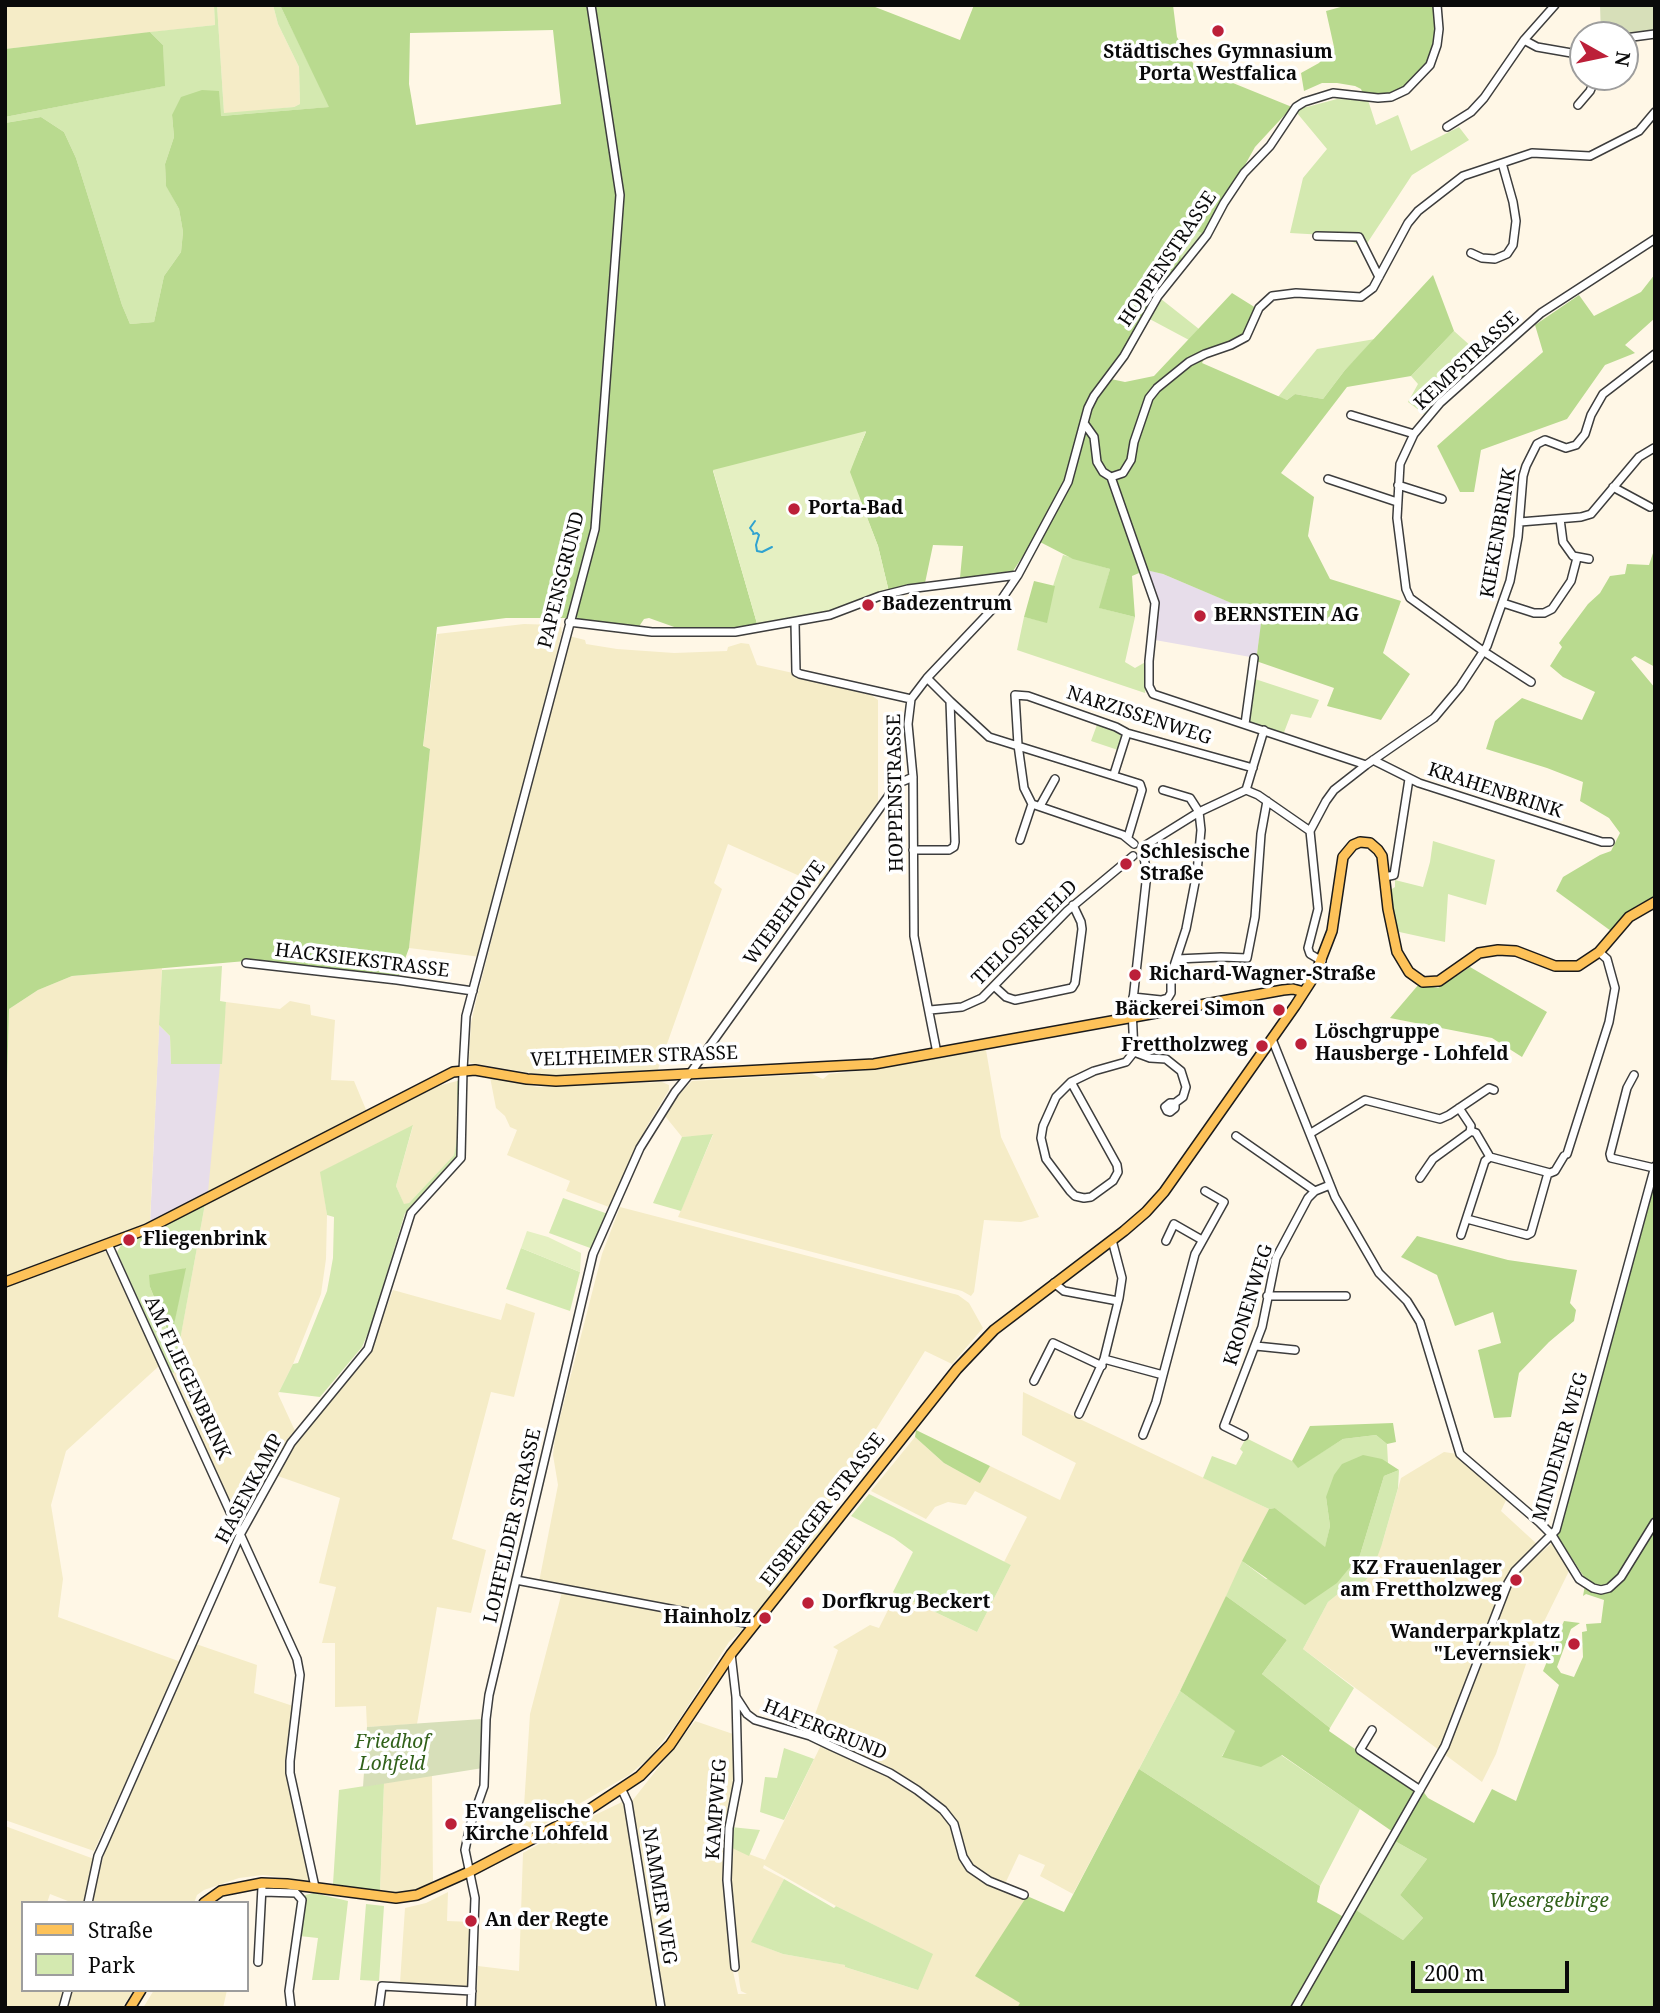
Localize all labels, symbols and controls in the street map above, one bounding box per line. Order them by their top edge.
north arrow [1569,21,1639,91]
marker: Städtisches Gymnasium Porta Westfalica [1210,23,1226,39]
place label: Städtisches Gymnasium Porta Westfalica [1103,42,1333,86]
text: N [1609,50,1637,68]
street label: HOPPENSTRASSE [1114,187,1222,331]
street label: KEMPSTRASSE [1410,307,1524,415]
street label: KIEKENBRINK [1476,466,1522,600]
place label: Porta-Bad [808,498,903,520]
marker: Porta-Bad [786,501,802,517]
street label: PAPENSGRUND [534,509,590,651]
place label: Badezentrum [882,594,1012,616]
marker: Badezentrum [860,597,876,613]
place label: BERNSTEIN AG [1214,605,1359,627]
marker: BERNSTEIN AG [1192,608,1208,624]
street label: NARZISSENWEG [1064,682,1214,750]
street label: HOPPENSTRASSE [883,714,909,872]
street label: KRAHENBRINK [1425,758,1565,824]
place label: Schlesische Straße [1140,842,1250,886]
street label: WIEBEHOWE [739,856,831,970]
marker: Schlesische Straße [1118,856,1134,872]
street label: TIELOSERFELD [968,876,1082,990]
street label: HACKSIEKSTRASSE [274,939,450,983]
place label: Richard-Wagner-Straße [1149,964,1376,986]
marker: Richard-Wagner-Straße [1127,967,1143,983]
place label: Bäckerei Simon [1115,999,1265,1021]
marker: Bäckerei Simon [1271,1002,1287,1018]
place label: Löschgruppe Hausberge - Lohfeld [1315,1022,1509,1066]
place label: Frettholzweg [1121,1035,1248,1057]
marker: Löschgruppe Hausberge - Lohfeld [1293,1036,1309,1052]
marker: Frettholzweg [1254,1038,1270,1054]
street label: VELTHEIMER STRASSE [530,1042,738,1072]
place label: Fliegenbrink [143,1229,267,1251]
marker: Fliegenbrink [121,1232,137,1248]
street label: KRONENWEG [1220,1242,1278,1368]
street label: AM FLIEGENBRINK [139,1293,235,1463]
street label: MINDENER WEG [1529,1370,1593,1524]
street label: LOHFELDER STRASSE [480,1427,546,1625]
street label: EISBERGER STRASSE [756,1429,890,1591]
street label: HASENKAMP [212,1430,288,1548]
place label: KZ Frauenlager am Frettholzweg [1340,1558,1502,1602]
marker: KZ Frauenlager am Frettholzweg [1508,1572,1524,1588]
place label: Dorfkrug Beckert [822,1592,990,1614]
marker: Dorfkrug Beckert [800,1595,816,1611]
place label: Hainholz [664,1607,751,1629]
marker: Hainholz [757,1610,773,1626]
place label: Wanderparkplatz "Levernsiek" [1390,1622,1560,1666]
marker: Wanderparkplatz "Levernsiek" [1566,1636,1582,1652]
street label: HAFERGRUND [760,1695,890,1765]
park label: Friedhof Lohfeld [355,1732,429,1776]
street label: KAMPWEG [702,1758,732,1860]
place label: Evangelische Kirche Lohfeld [465,1802,608,1846]
marker: Evangelische Kirche Lohfeld [443,1816,459,1832]
street label: NAMMER WEG [637,1826,681,1966]
park label: Wesergebirge [1489,1891,1609,1913]
legend [21,1901,248,1992]
place label: An der Regte [485,1910,609,1932]
marker: An der Regte [463,1913,479,1929]
text: Straße [88,1916,153,1944]
scale bar [1415,1946,1572,1990]
text: Park [88,1951,135,1979]
text: 200 m [1424,1959,1485,1987]

